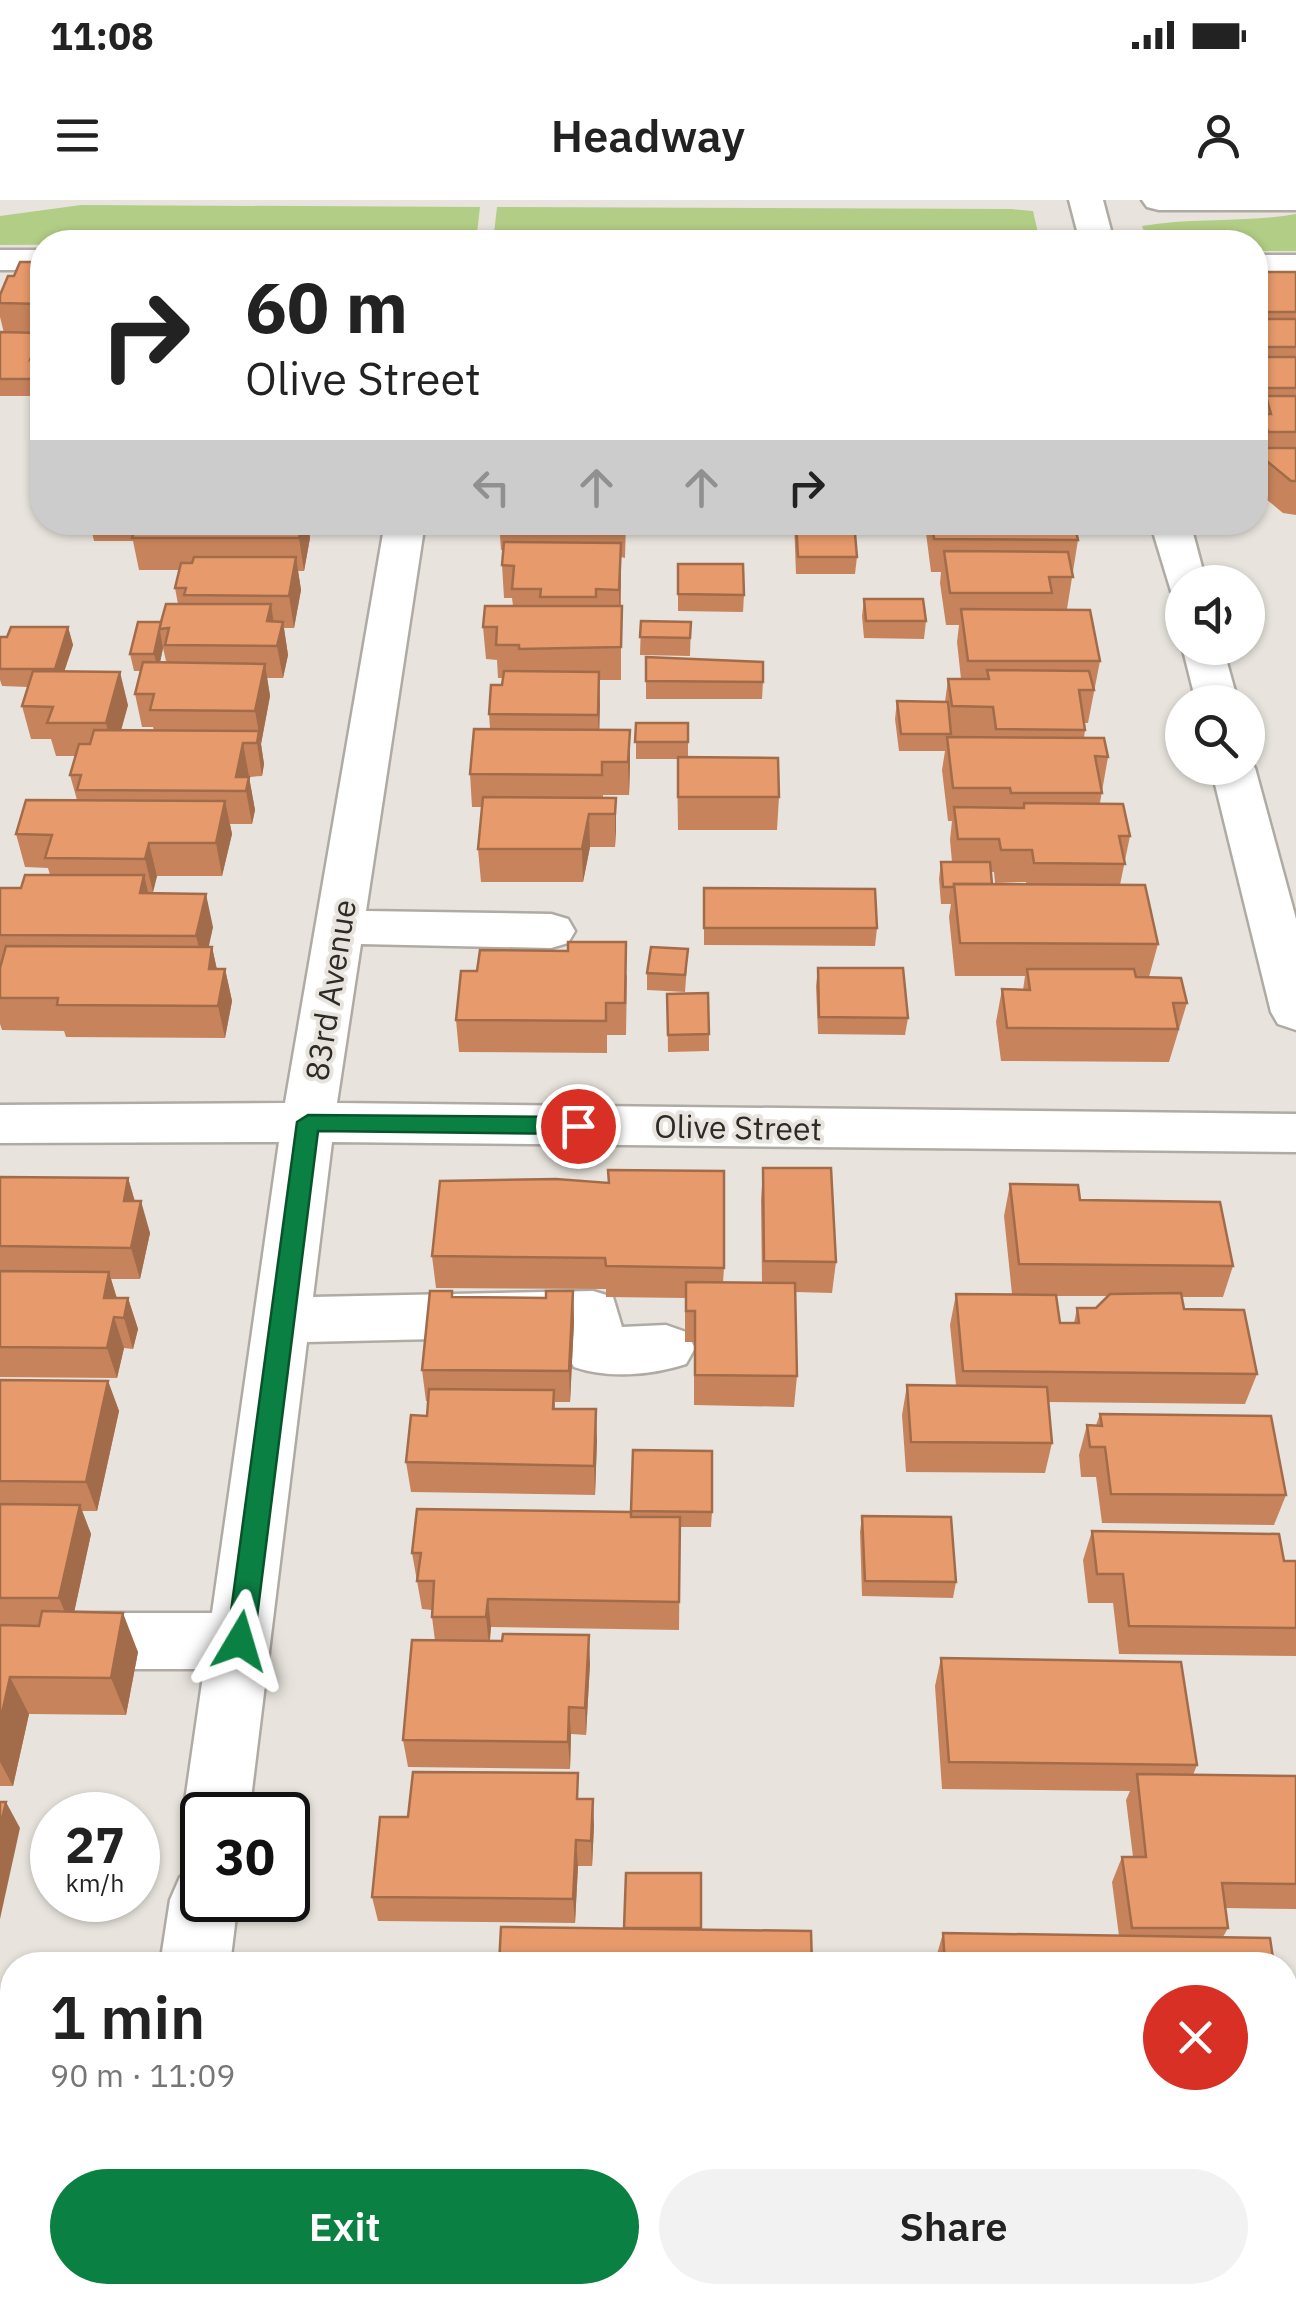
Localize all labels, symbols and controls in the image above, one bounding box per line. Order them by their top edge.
text: 11:08 [50,11,154,60]
text: Headway [551,106,745,164]
icon: menu [50,108,105,163]
icon: person [1191,108,1246,163]
text: 60 m [245,261,408,352]
icon: right [80,270,210,400]
text: Olive Street [245,349,481,407]
icon: left [464,460,519,515]
icon: ahead [569,460,624,515]
icon: ahead [674,460,729,515]
icon: right [779,460,834,515]
map controls [1165,565,1265,785]
button: sound [1165,565,1265,665]
button: search [1165,685,1265,785]
street label: 83rd Avenue [295,896,365,1084]
pin [536,1084,621,1169]
icon: arrive [551,1099,606,1154]
street label: Olive Street [654,1105,822,1149]
position arrow [188,1589,292,1693]
speed limit sign: 30 [180,1792,310,1922]
text: 27 [65,1812,125,1877]
text: km/h [66,1866,124,1899]
text: 1 min [50,1977,205,2056]
button: close [1143,1985,1248,2090]
text: 90 m · 11:09 [50,2054,236,2096]
button: Exit [50,2169,639,2284]
button: Share [659,2169,1248,2284]

